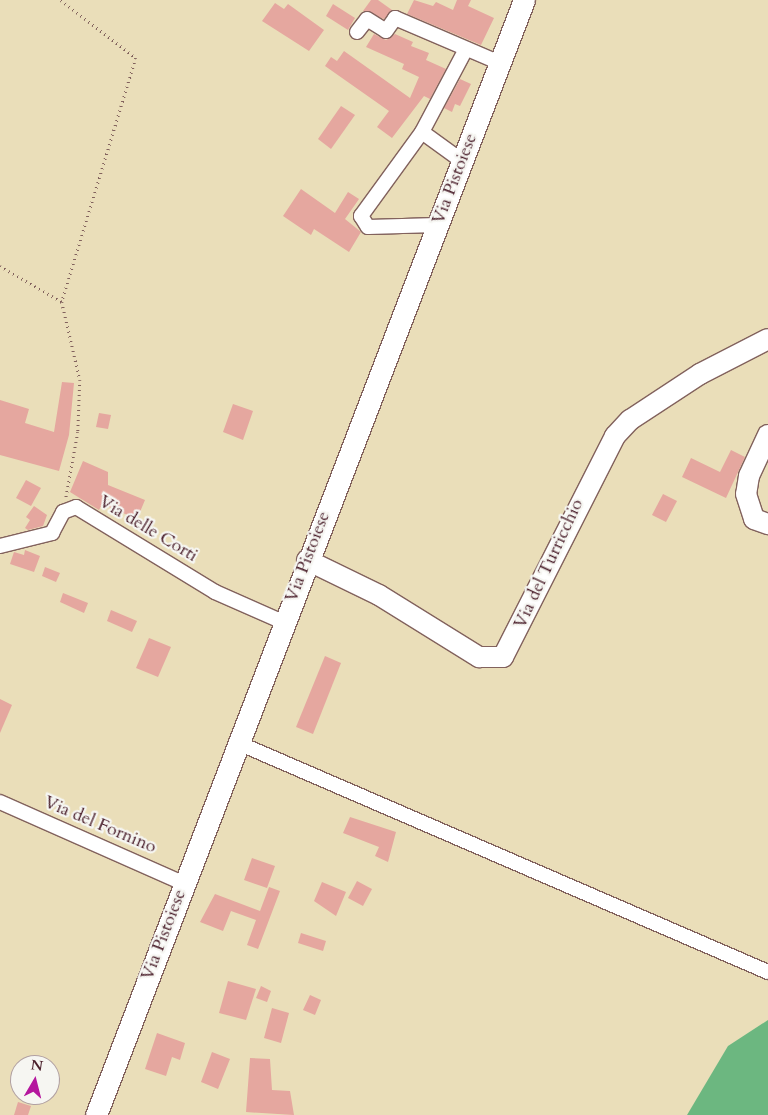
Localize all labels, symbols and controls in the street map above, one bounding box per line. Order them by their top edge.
street label: Via Pistoiese [428,131,482,227]
street label: Via delle Corti [95,491,201,567]
street label: Via del Turricchio [510,496,588,632]
street label: Via Pistoiese [281,509,335,605]
street label: Via del Fornino [41,792,159,858]
street label: Via Pistoiese [137,887,191,983]
north arrow [10,1055,60,1105]
text: N [30,1055,44,1076]

